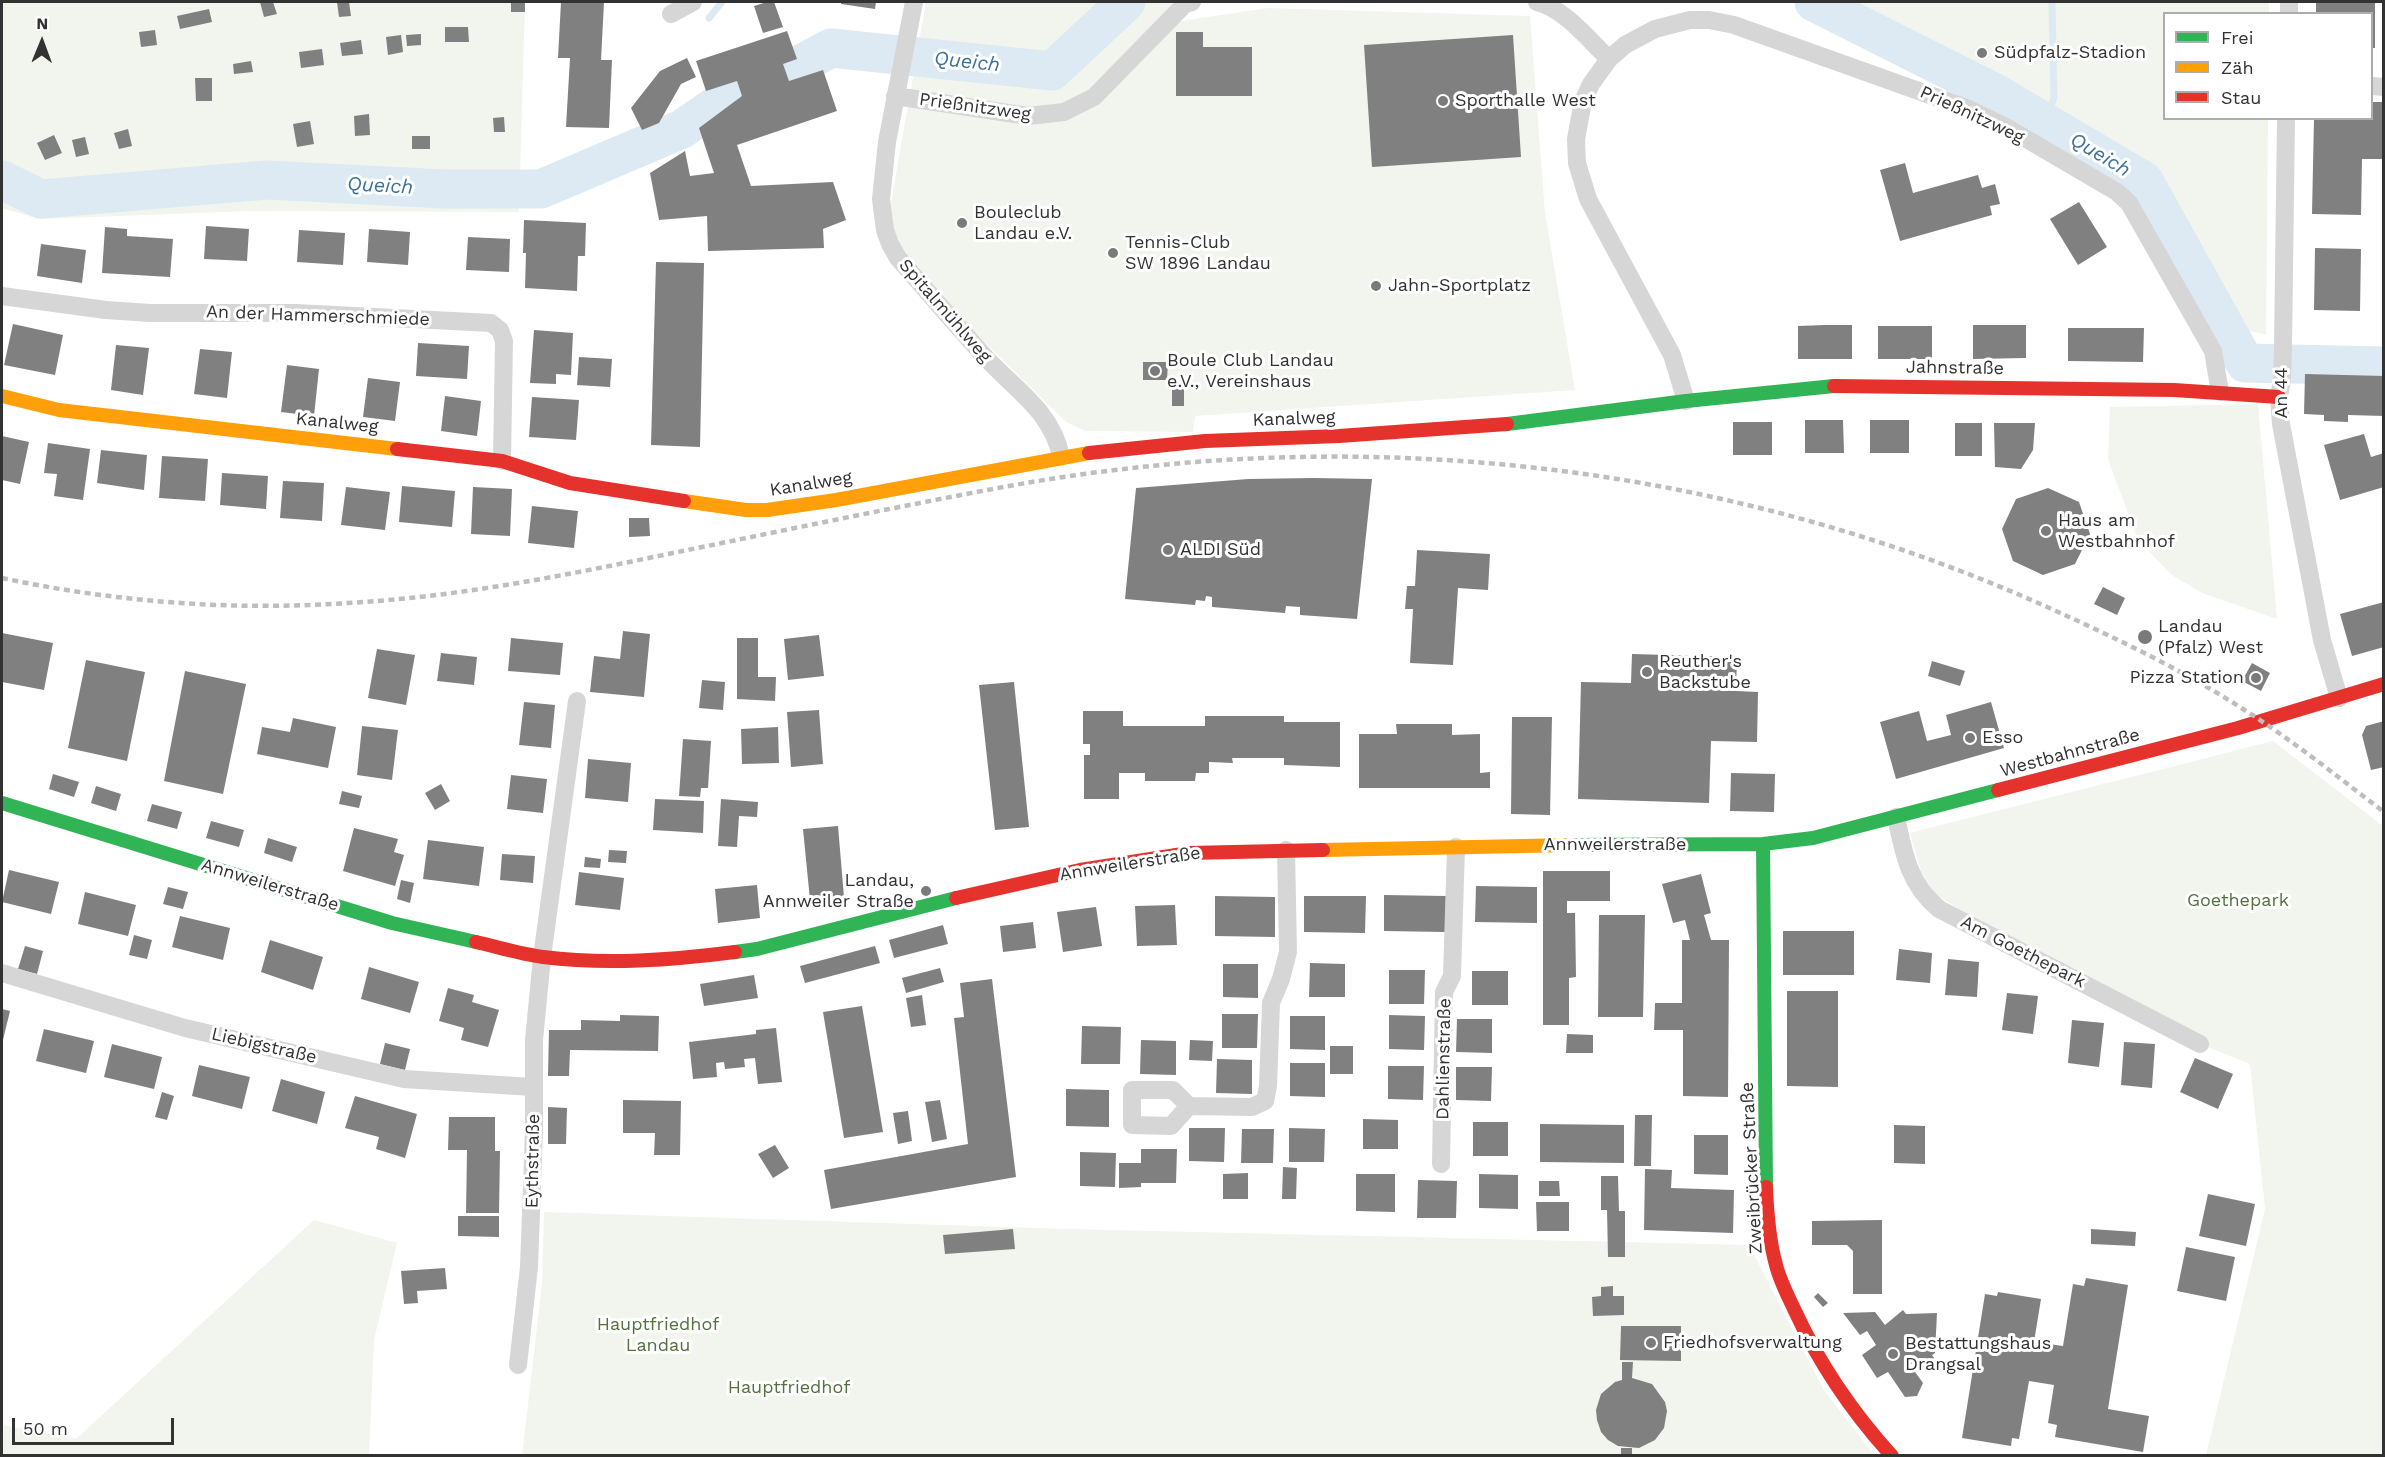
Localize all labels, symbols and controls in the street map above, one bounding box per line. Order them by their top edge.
north arrow [12,12,72,72]
legend [2163,12,2373,120]
text: N [36,14,48,33]
text: Frei [2221,27,2253,48]
place label: Südpfalz-Stadion [1994,42,2146,64]
marker: Südpfalz-Stadion [1975,46,1989,60]
water label: Queich [933,47,1001,77]
text: Zäh [2221,57,2254,78]
street label: Prießnitzweg [1916,81,2028,149]
text: Stau [2221,87,2261,108]
street label: Prießnitzweg [918,88,1032,126]
place label: Sporthalle West [1455,90,1596,112]
marker: Sporthalle West [1436,94,1450,108]
water label: Queich [2065,128,2135,182]
water label: Queich [346,172,414,200]
place label: Bouleclub Landau e.V. [974,202,1072,244]
marker: Bouleclub Landau e.V. [955,216,969,230]
place label: Tennis-Club SW 1896 Landau [1125,232,1271,274]
marker: Tennis-Club SW 1896 Landau [1106,246,1120,260]
street label: Spitalmühlweg [894,255,996,367]
place label: Jahn-Sportplatz [1388,275,1531,297]
marker: Jahn-Sportplatz [1369,279,1383,293]
street label: An der Hammerschmiede [206,301,430,331]
place label: Boule Club Landau e.V., Vereinshaus [1167,350,1334,392]
street label: Jahnstraße [1906,356,2004,380]
marker: Boule Club Landau e.V., Vereinshaus [1148,364,1162,378]
street label: An 44 [2271,367,2293,419]
street label: Kanalweg [1252,407,1336,431]
street label: Kanalweg [295,408,379,438]
street label: Kanalweg [768,467,854,501]
place label: Haus am Westbahnhof [2058,510,2175,552]
marker: Haus am Westbahnhof [2039,524,2053,538]
place label: ALDI Süd [1180,539,1261,561]
marker: ALDI Süd [1161,543,1175,557]
place label: Landau (Pfalz) West [2158,616,2263,658]
marker: Landau (Pfalz) West [2136,628,2154,646]
place label: Reuther's Backstube [1659,651,1751,694]
marker: Reuther's Backstube [1640,665,1654,679]
place label: Pizza Station [2130,667,2244,689]
marker: Pizza Station [2249,671,2263,685]
street label: Westbahnstraße [1998,724,2142,782]
place label: Esso [1982,727,2023,749]
marker: Esso [1963,731,1977,745]
street label: Annweilerstraße [1544,834,1686,856]
street label: Annweilerstraße [1058,842,1202,886]
street label: Annweilerstraße [199,854,341,916]
place label: Landau, Annweiler Straße [763,870,914,912]
marker: Landau, Annweiler Straße [919,884,933,898]
park label: Goethepark [2187,890,2289,912]
street label: Am Goethepark [1957,911,2089,993]
street label: Dahlienstraße [1432,998,1456,1120]
street label: Liebigstraße [209,1023,319,1069]
street label: Zweibrücker Straße [1737,1081,1767,1255]
street label: Eythstraße [521,1113,545,1209]
park label: Hauptfriedhof Landau [597,1314,719,1356]
place label: Friedhofsverwaltung [1663,1332,1842,1354]
place label: Bestattungshaus Drangsal [1905,1333,2051,1376]
marker: Friedhofsverwaltung [1644,1336,1658,1350]
marker: Bestattungshaus Drangsal [1886,1347,1900,1361]
park label: Hauptfriedhof [728,1377,850,1399]
scale bar [15,1406,177,1444]
text: 50 m [23,1418,68,1439]

